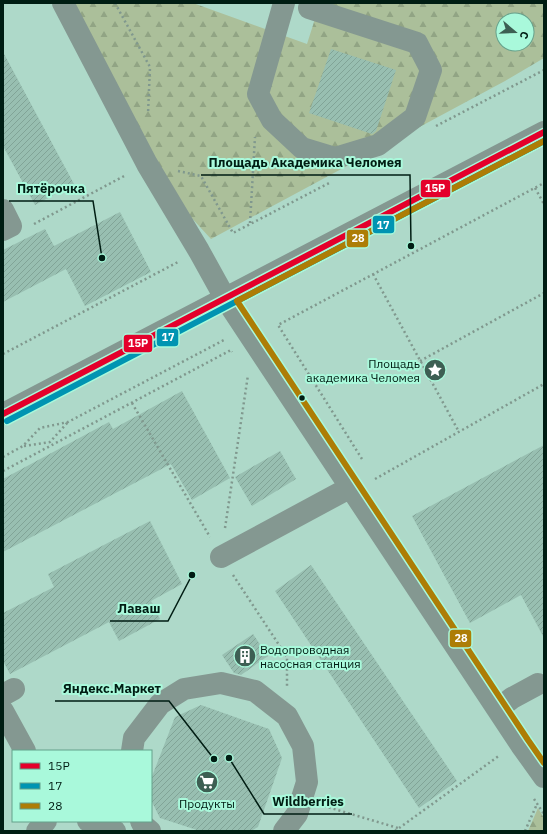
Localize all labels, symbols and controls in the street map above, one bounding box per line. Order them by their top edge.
north arrow [495,12,535,52]
text: С [517,30,532,41]
callout: Площадь Академика Челомея [201,150,410,175]
text: Площадь Академика Челомея [208,154,402,171]
callout: Пятёрочка [9,176,93,201]
line badge: 15Р [420,179,451,198]
text: Пятёрочка [17,180,85,197]
text: 15Р [425,181,445,195]
line badge: 17 [372,215,395,234]
text: 17 [376,218,390,232]
line badge: 28 [346,229,369,248]
text: 28 [351,231,365,245]
line badge: 17 [156,328,179,347]
text: 17 [161,330,175,344]
line badge: 15Р [123,334,153,353]
text: 15Р [128,336,148,350]
place label: Площадь академика Челомея [306,356,420,385]
place icon: Площадь академика Челомея [422,357,448,383]
unlabelled marker [297,393,307,403]
callout: Лаваш [110,596,168,621]
text: Лаваш [118,600,160,617]
line badge: 28 [449,629,472,648]
text: 28 [454,631,468,645]
place label: Водопроводная насосная станция [260,642,361,671]
building icon: Водопроводная насосная станция [232,643,258,669]
callout: Яндекс.Маркет [55,676,169,701]
text: Яндекс.Маркет [63,680,162,697]
legend [12,750,152,822]
text: 15Р [48,758,70,773]
supermarket icon: Продукты [194,769,220,795]
text: 17 [48,778,62,793]
callout: Wildberries [264,789,352,814]
text: Wildberries [272,793,344,810]
place label: Продукты [179,796,235,811]
text: 28 [48,798,62,813]

